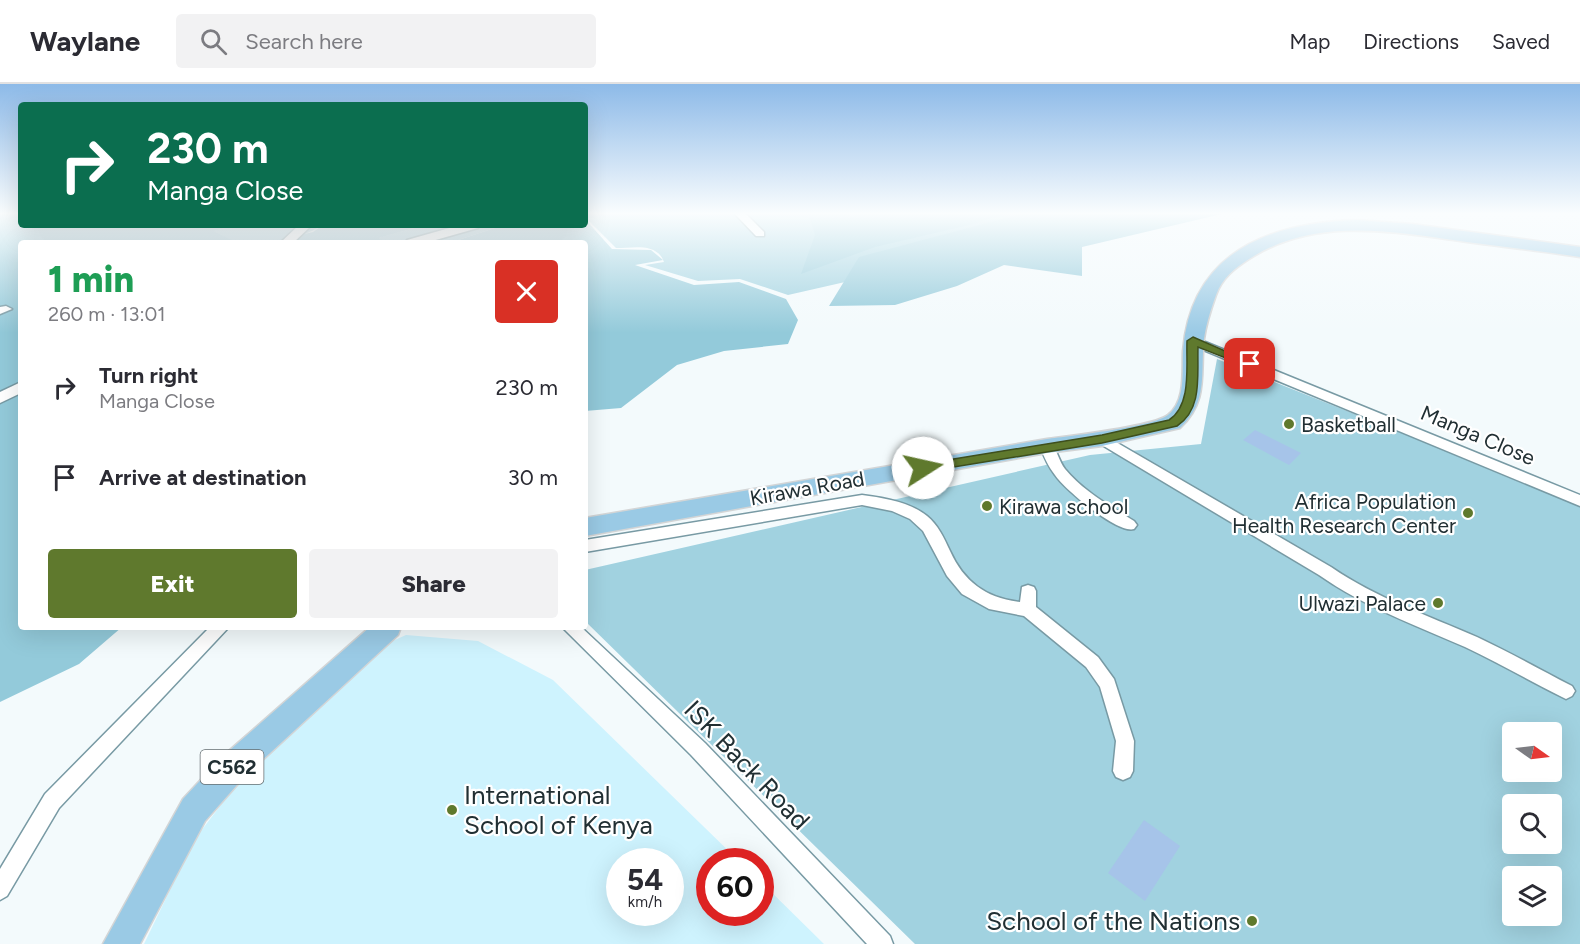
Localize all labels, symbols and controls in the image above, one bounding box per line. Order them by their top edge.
search box [176,14,596,68]
text: Waylane [30,24,140,58]
icon: search [197,25,230,58]
text: Search here [245,28,363,55]
text: Map [1289,29,1330,54]
text: Directions [1363,29,1459,54]
text: Saved [1492,29,1550,54]
text: 230 m [147,123,269,174]
icon: right [48,126,126,204]
text: Manga Close [147,174,303,207]
text: 1 min [48,258,134,301]
button: close [495,260,558,323]
text: 260 m · 13:01 [48,302,166,326]
pin [1224,338,1275,389]
icon: arrive [1233,347,1266,380]
text: Turn right [99,362,198,389]
icon: right [48,371,81,404]
text: 230 m [495,374,558,401]
text: Manga Close [99,389,215,413]
street label: Manga Close [1417,400,1539,470]
place label: Basketball [1301,412,1396,437]
marker: Basketball [1282,417,1296,431]
position arrow [891,436,955,500]
icon: arrive [48,461,81,494]
text: Arrive at destination [99,464,307,491]
text: 30 m [508,464,558,491]
street label: Kirawa Road [748,466,866,510]
place label: Africa Population Health Research Center [1232,489,1456,538]
place label: Kirawa school [999,494,1128,519]
marker: Kirawa school [980,499,994,513]
marker: Africa Population Health Research Center [1461,506,1475,520]
button: Exit [48,549,297,618]
button: Share [309,549,558,618]
place label: Ulwazi Palace [1298,591,1426,616]
marker: Ulwazi Palace [1431,596,1445,610]
street label: ISK Back Road [677,694,817,836]
north arrow [1502,722,1562,782]
map controls [1502,722,1562,926]
road number: C562 [200,750,264,784]
place label: International School of Kenya [464,779,653,841]
button: search [1502,794,1562,854]
marker: International School of Kenya [445,803,459,817]
speed limit sign: 60 [696,848,774,926]
text: 54 [627,861,663,898]
button: layers [1502,866,1562,926]
text: km/h [628,893,662,911]
place label: School of the Nations [986,905,1240,937]
marker: School of the Nations [1245,914,1259,928]

